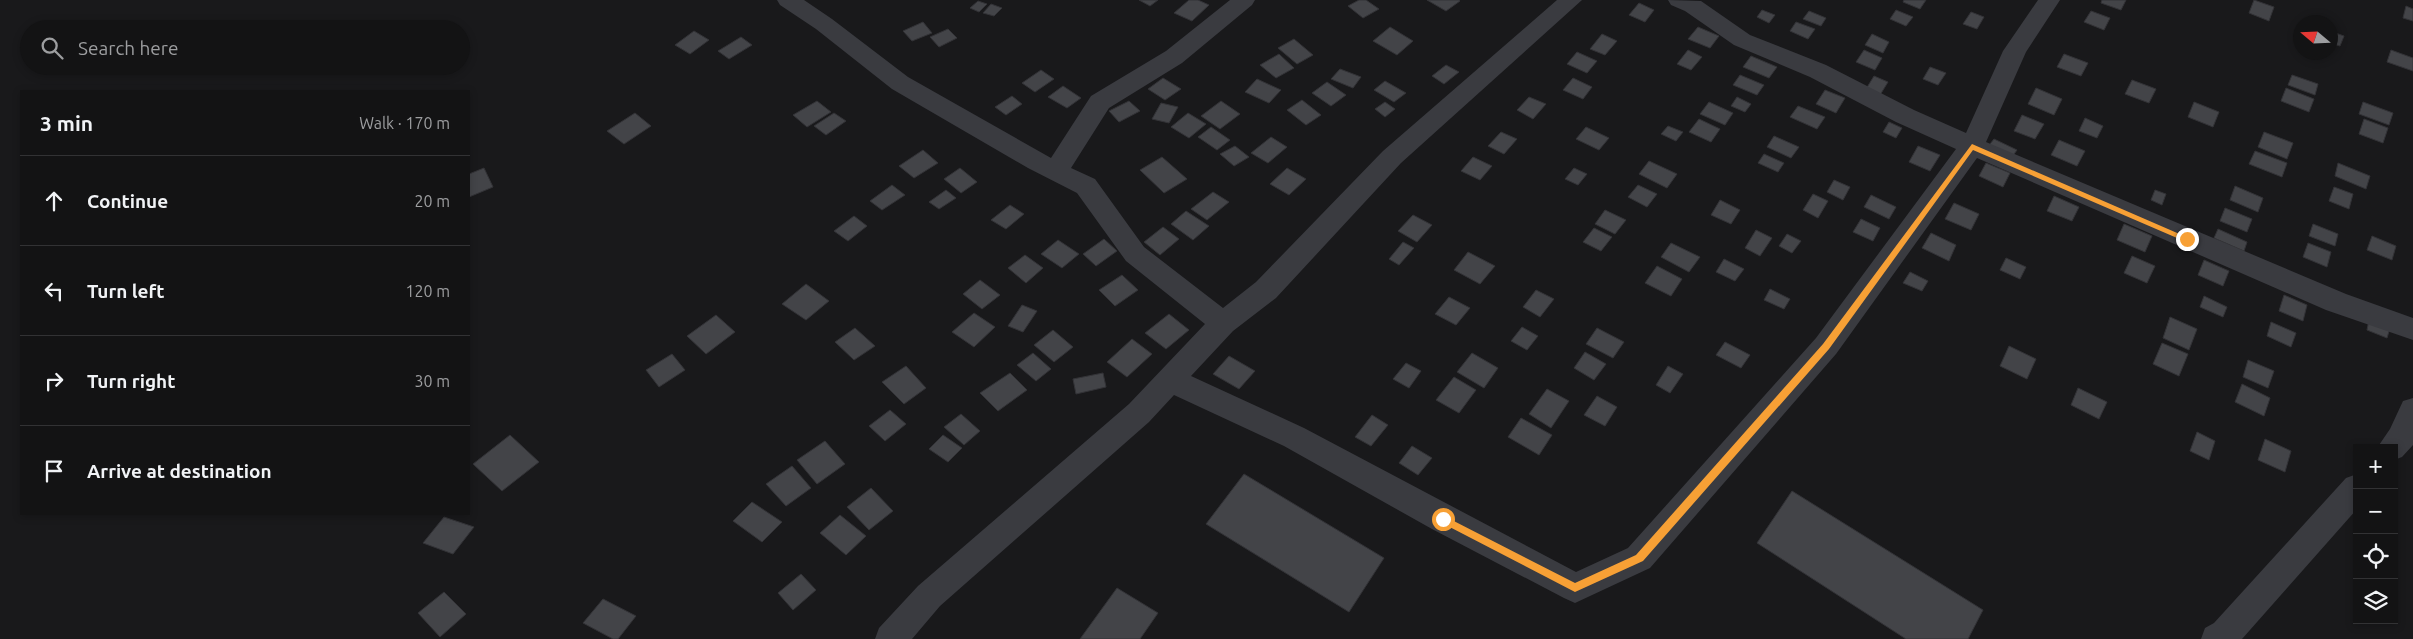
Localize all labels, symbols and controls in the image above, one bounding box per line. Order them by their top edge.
north arrow [2293,15,2338,60]
search box [20,20,470,75]
icon: search [38,34,66,62]
text: Search here [78,37,178,59]
text: 3 min [40,111,93,135]
text: Walk · 170 m [359,114,450,132]
icon: ahead [40,187,68,215]
text: Continue [87,190,168,212]
text: 20 m [414,192,450,210]
route end [2176,228,2199,251]
icon: left [40,277,68,305]
text: Turn left [87,280,165,302]
text: 120 m [405,282,450,300]
icon: right [40,367,68,395]
text: Turn right [87,370,175,392]
text: 30 m [414,372,450,390]
map controls [2353,444,2398,624]
button: + [2353,444,2398,489]
icon: arrive [40,457,68,485]
text: Arrive at destination [87,460,272,482]
button: − [2353,489,2398,534]
route start [1432,508,1455,531]
button: locate [2353,534,2398,579]
button: layers [2353,579,2398,624]

